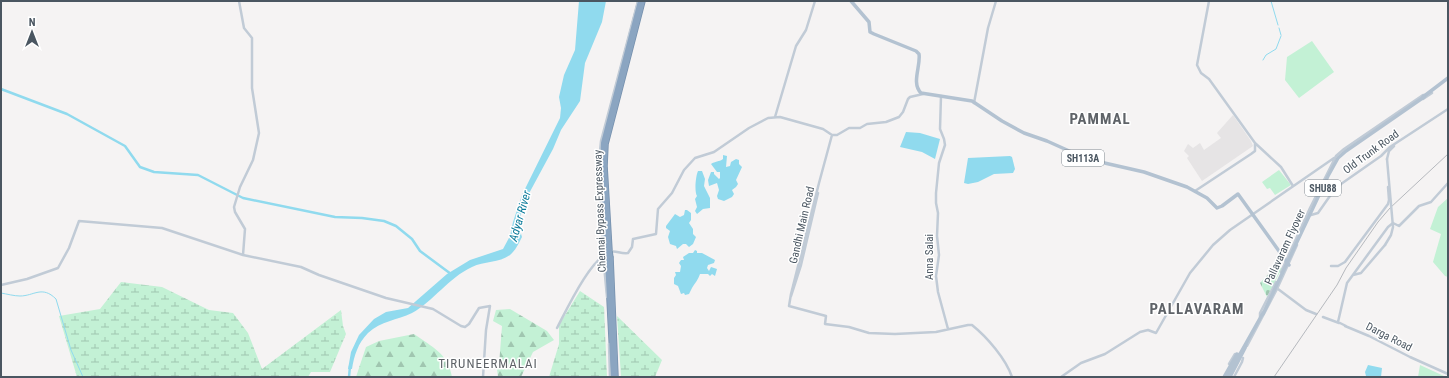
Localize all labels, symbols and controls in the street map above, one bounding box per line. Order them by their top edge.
north arrow [12,12,52,52]
text: N [29,16,36,29]
district label: PAMMAL [1069,110,1131,128]
street label: Old Trunk Road [1341,127,1401,177]
street label: Chennai Bypass Expressway [591,149,609,272]
road number: SH113A [1062,150,1104,166]
road number: SHU88 [1305,180,1341,196]
street label: Gandhi Main Road [787,185,817,265]
water label: Adyar River [506,189,534,244]
street label: Pallavaram Flyover [1262,207,1308,287]
street label: Anna Salai [923,234,936,280]
district label: PALLAVARAM [1150,300,1244,318]
street label: Darga Road [1364,320,1414,354]
district label: TIRUNEERMALAI [438,356,538,371]

